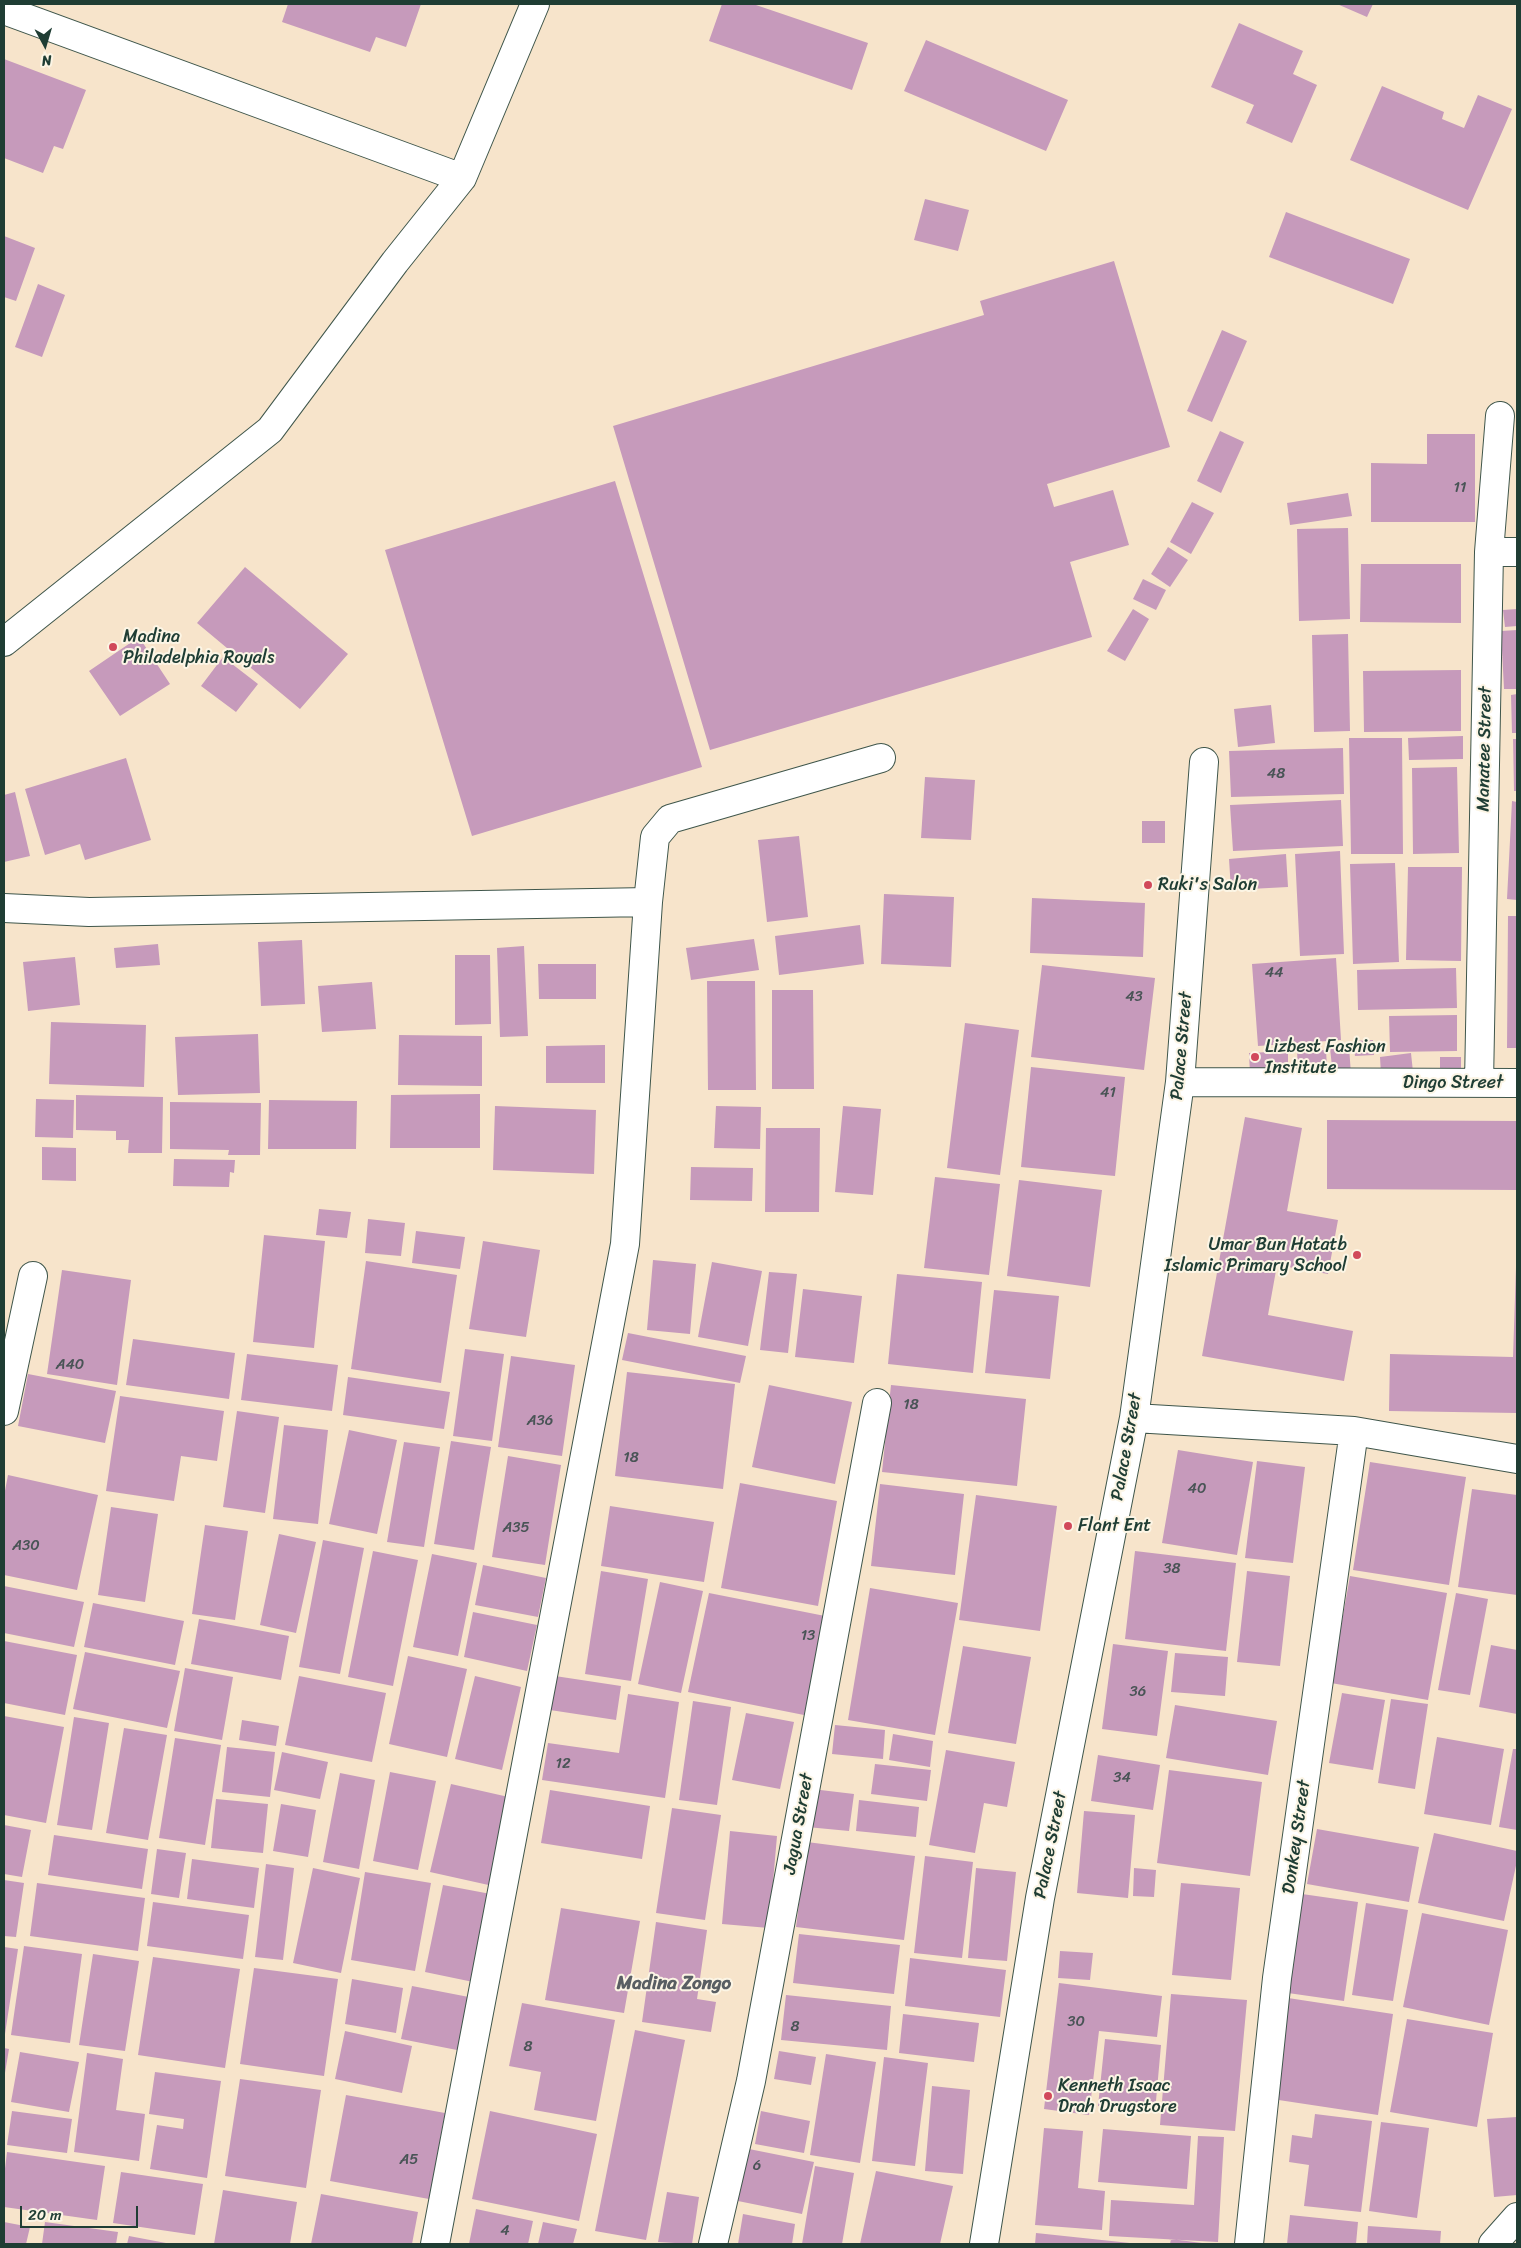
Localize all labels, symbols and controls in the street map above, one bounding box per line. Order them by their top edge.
north arrow [20,20,70,70]
text: N [40,47,53,73]
house number: 11 [1454,479,1466,497]
place label: Madina Philadelphia Royals [123,626,274,669]
marker: Madina Philadelphia Royals [107,641,119,653]
street label: Manatee Street [1473,686,1497,812]
house number: 48 [1267,765,1285,783]
place label: Ruki's Salon [1158,874,1257,896]
marker: Ruki's Salon [1142,879,1154,891]
house number: 44 [1265,964,1283,982]
house number: 43 [1125,988,1143,1006]
street label: Palace Street [1167,991,1197,1101]
place label: Lizbest Fashion Institute [1265,1036,1386,1078]
marker: Lizbest Fashion Institute [1249,1051,1261,1063]
street label: Dingo Street [1403,1072,1503,1094]
house number: 41 [1100,1084,1116,1102]
place label: Umar Bun Hatatb Islamic Primary School [1164,1234,1347,1276]
marker: Umar Bun Hatatb Islamic Primary School [1351,1249,1363,1261]
house number: A40 [56,1356,84,1374]
street label: Palace Street [1107,1392,1147,1502]
house number: 18 [903,1396,919,1414]
house number: A36 [527,1412,553,1430]
house number: 18 [623,1449,639,1467]
house number: 40 [1188,1480,1206,1498]
place label: Flant Ent [1078,1515,1151,1537]
house number: A35 [502,1519,530,1537]
marker: Flant Ent [1062,1520,1074,1532]
house number: A30 [12,1537,40,1555]
house number: 38 [1163,1560,1181,1578]
house number: 13 [801,1627,815,1645]
house number: 36 [1130,1683,1146,1701]
house number: 12 [555,1755,571,1773]
house number: 34 [1113,1769,1131,1787]
street label: Jagua Street [779,1772,819,1876]
street label: Donkey Street [1278,1779,1316,1895]
street label: Palace Street [1030,1790,1072,1900]
district label: Madina Zongo [617,1973,731,1995]
house number: 30 [1067,2013,1085,2031]
house number: 8 [790,2018,800,2036]
house number: 8 [523,2038,533,2056]
place label: Kenneth Isaac Drah Drugstore [1058,2075,1177,2118]
marker: Kenneth Isaac Drah Drugstore [1042,2090,1054,2102]
house number: A5 [399,2151,419,2169]
house number: 6 [753,2157,761,2175]
scale bar [22,2196,140,2228]
text: 20 m [28,2202,62,2228]
house number: 4 [500,2222,510,2240]

